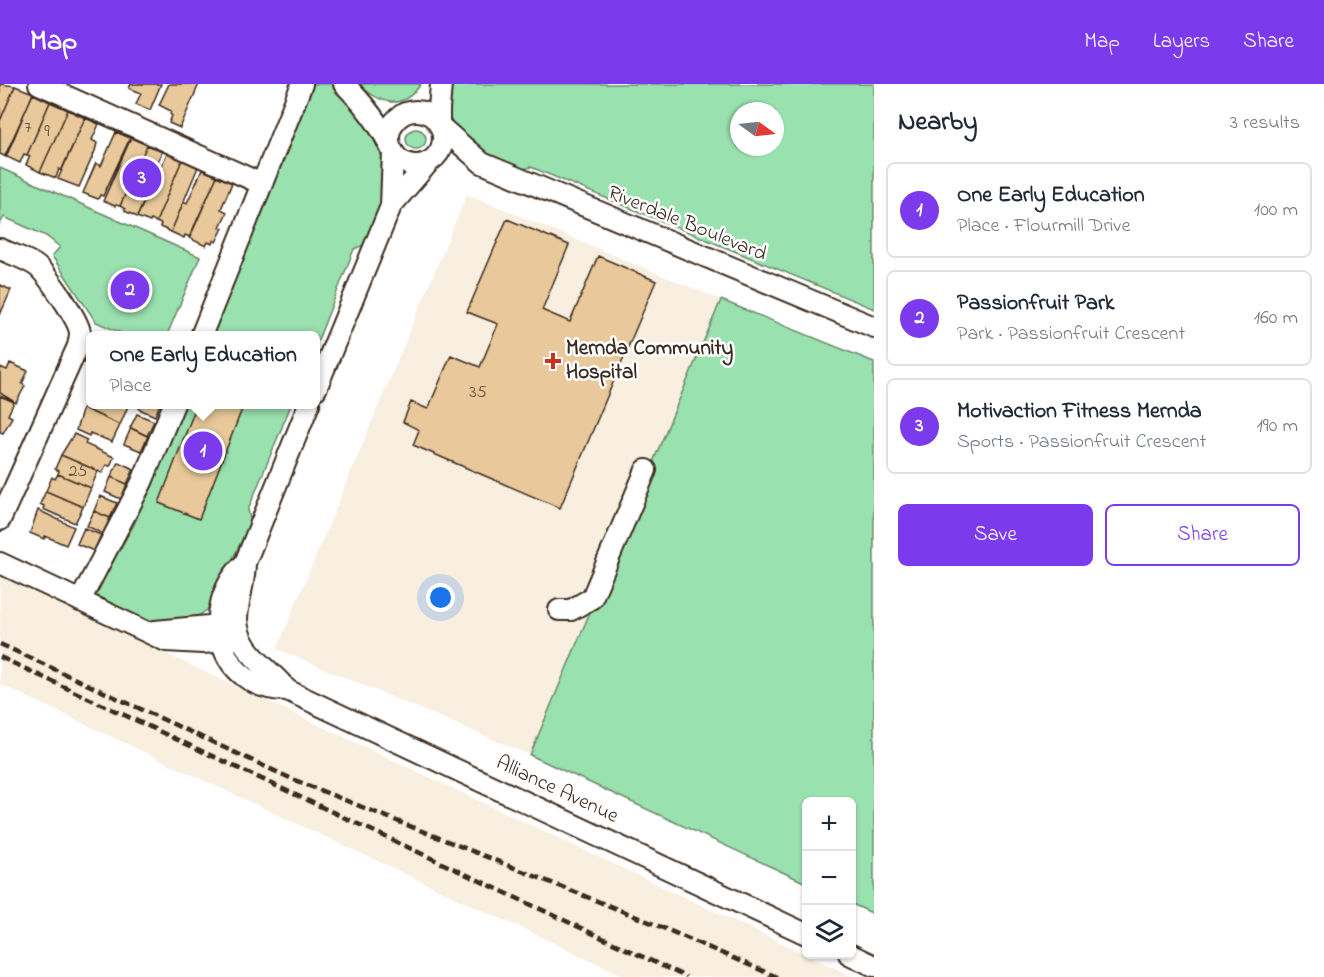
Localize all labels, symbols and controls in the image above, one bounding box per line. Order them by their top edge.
text: Map [30,22,77,63]
text: Map [1084,27,1120,57]
text: Layers [1153,27,1210,57]
text: Share [1243,27,1294,57]
north arrow [730,102,784,156]
text: Nearby [898,104,977,142]
text: 3 results [1230,109,1300,138]
house number: 7 [24,115,32,141]
house number: 9 [44,119,50,145]
pin: 3 [122,156,162,200]
street label: Riverdale Boulevard [603,178,771,270]
text: One Early Education [957,180,1145,212]
text: 1 [916,196,923,225]
text: 100 m [1254,196,1298,225]
text: Place · Flourmill Drive [957,212,1131,241]
pin: 2 [110,268,150,312]
text: Passionfruit Park [957,288,1114,320]
text: 2 [915,304,924,333]
text: 160 m [1254,304,1298,333]
text: Park · Passionfruit Crescent [957,320,1185,349]
popup [86,331,320,409]
place label: Mernda Community Hospital [566,334,734,388]
text: One Early Education [109,340,297,372]
marker: Mernda Community Hospital [544,352,562,370]
text: Place [109,372,152,401]
house number: 35 [469,380,487,406]
text: Motivaction Fitness Mernda [957,396,1202,428]
text: 3 [915,412,924,441]
text: 190 m [1256,412,1298,441]
pin: 1 [184,428,222,473]
text: Sports · Passionfruit Crescent [957,428,1206,457]
house number: 25 [68,459,88,485]
button: Save [898,504,1093,566]
button: Share [1105,504,1300,566]
your location [426,583,455,612]
street label: Alliance Avenue [491,748,624,832]
map controls [802,797,856,959]
button: + [802,797,856,851]
button: − [802,851,856,905]
button: layers [802,905,856,959]

